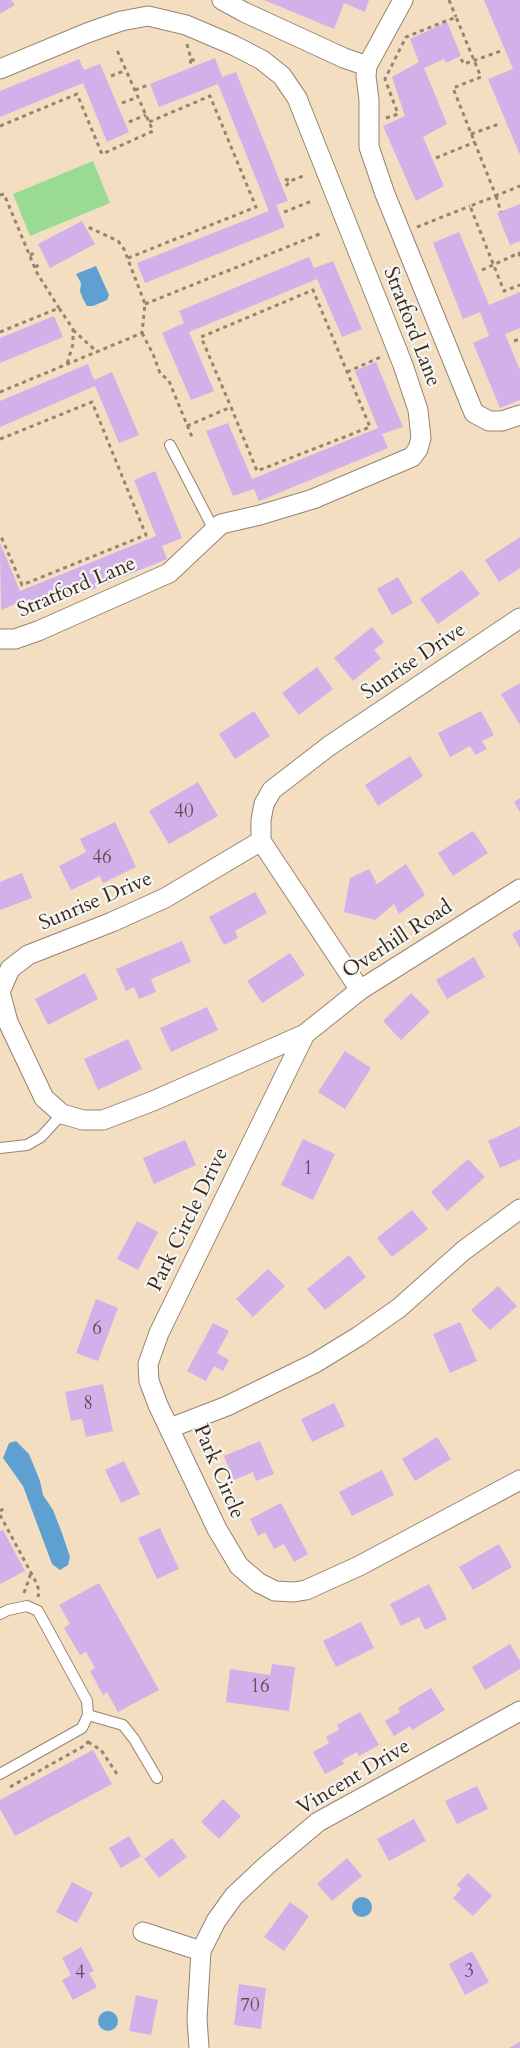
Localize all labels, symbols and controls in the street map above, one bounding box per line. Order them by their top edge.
street label: Stratford Lane [377,264,445,390]
street label: Stratford Lane [14,552,140,624]
street label: Sunrise Drive [357,618,471,706]
house number: 40 [174,802,194,824]
house number: 46 [92,848,112,870]
street label: Sunrise Drive [36,867,156,937]
street label: Overhill Road [338,895,458,985]
street label: Park Circle Drive [143,1144,235,1296]
house number: 1 [303,1159,313,1181]
house number: 6 [92,1319,102,1341]
house number: 8 [83,1394,93,1416]
street label: Park Circle [187,1421,249,1523]
house number: 16 [250,1677,270,1699]
street label: Vincent Drive [293,1734,415,1822]
house number: 3 [464,1962,474,1984]
house number: 4 [75,1963,85,1985]
house number: 70 [240,1996,260,2018]

